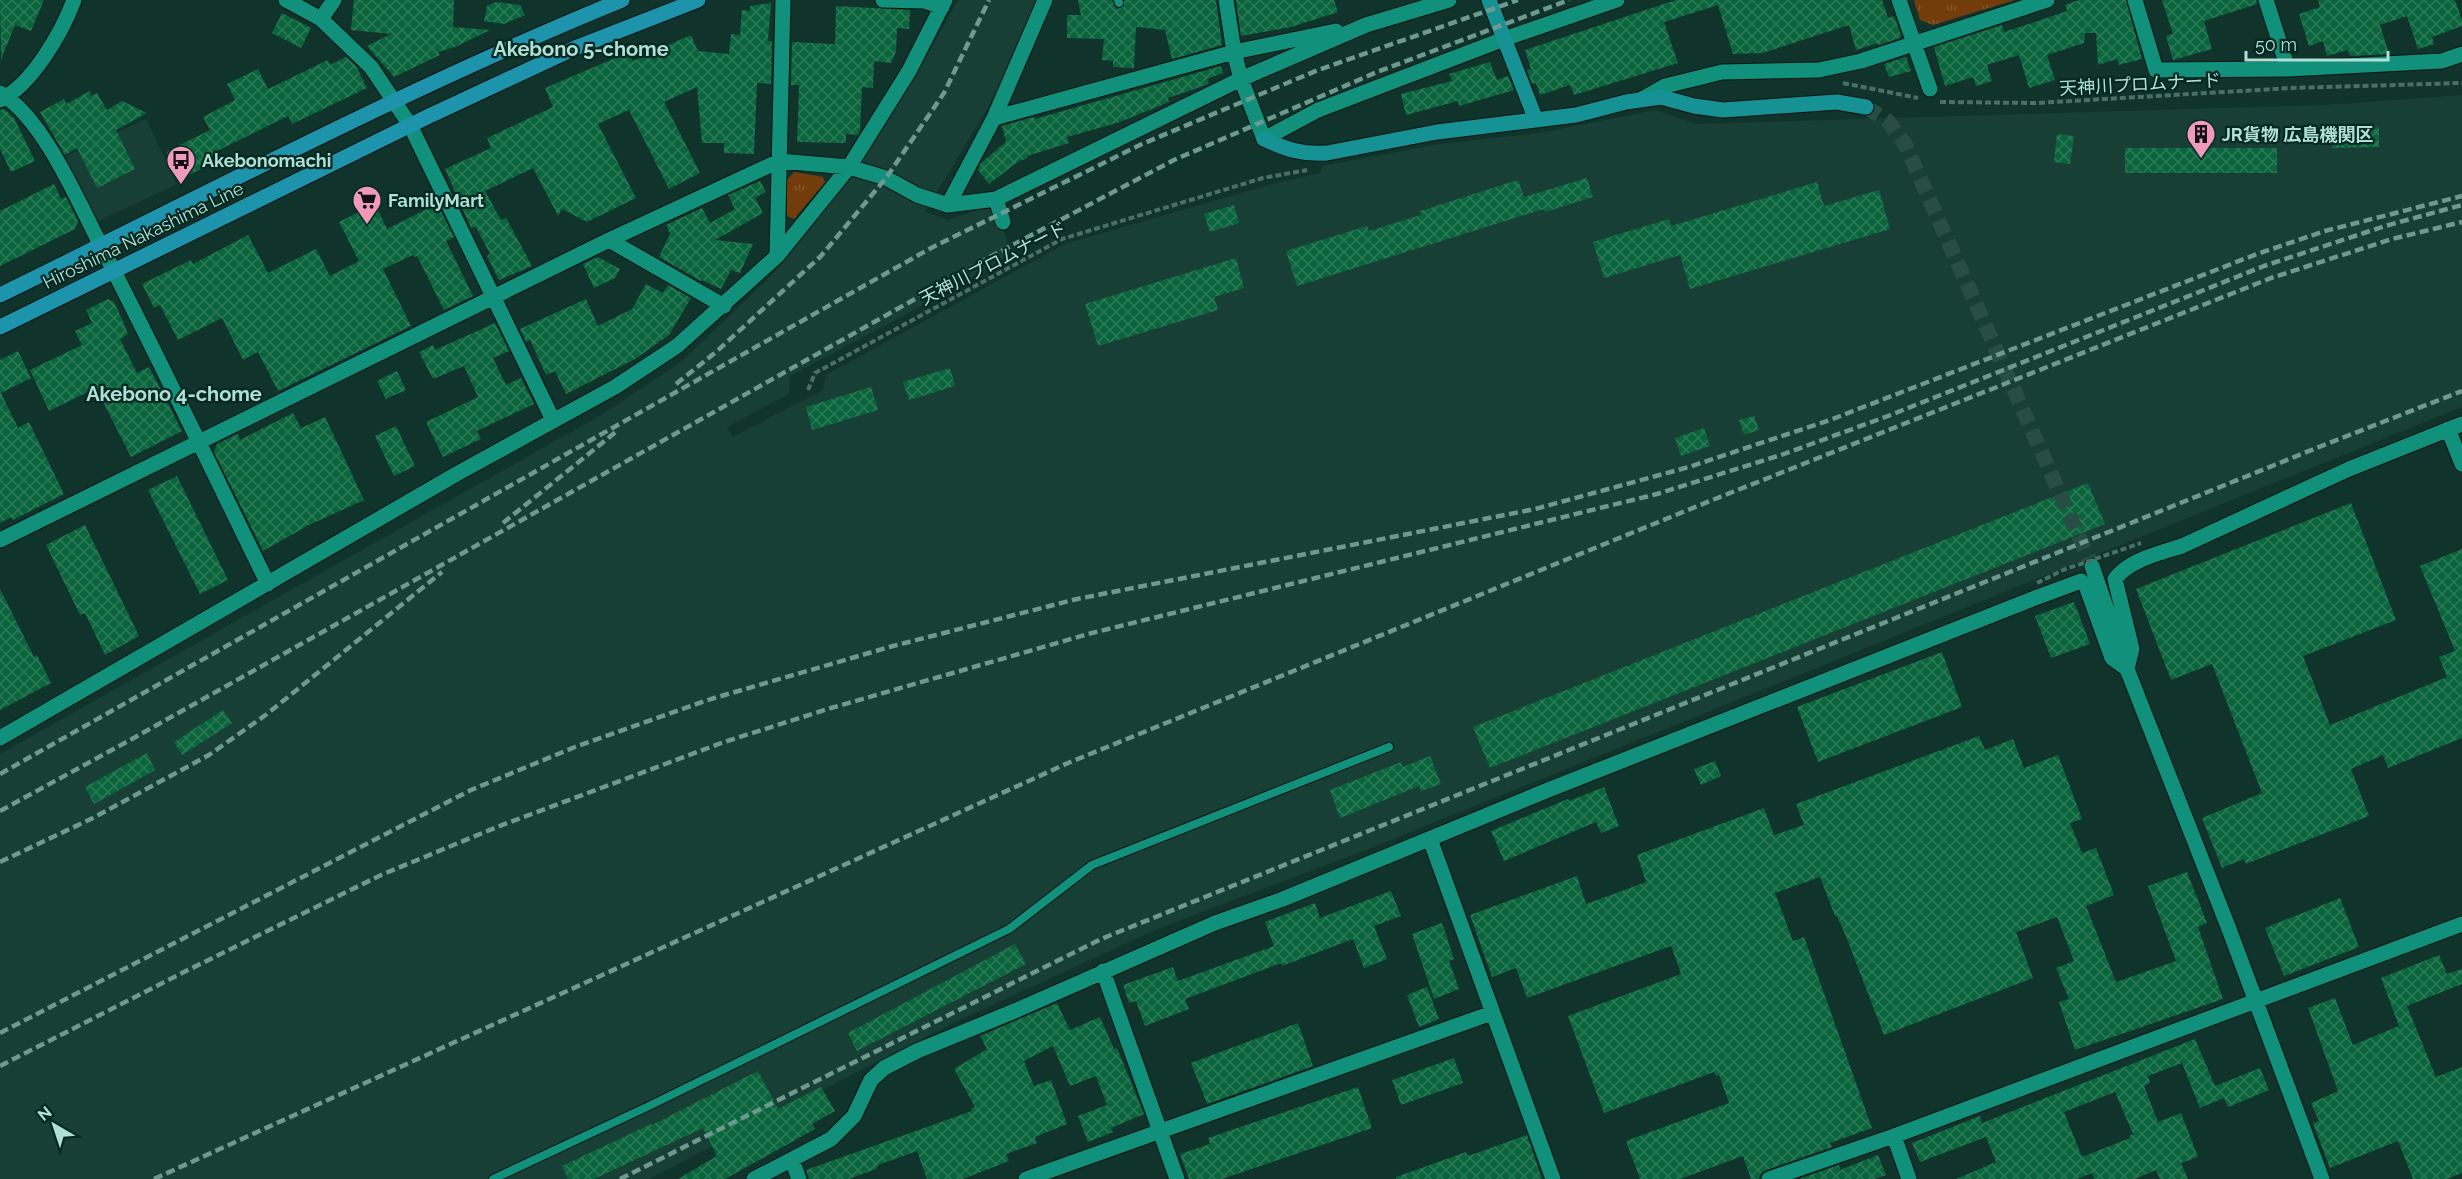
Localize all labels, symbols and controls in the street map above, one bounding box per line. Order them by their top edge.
scale bar [2246,24,2388,62]
text: 50 m [2255,34,2297,55]
district label: Akebono 5-chome [493,37,669,61]
street label: 天神川プロムナード [2059,69,2221,99]
building icon: JR貨物 広島機関区 [2185,118,2217,160]
place label: JR貨物 広島機関区 [2222,124,2373,145]
bus stop icon: Akebonomachi [165,144,197,186]
place label: Akebonomachi [202,150,331,171]
street label: Hiroshima Nakashima Line [39,177,247,293]
supermarket icon: FamilyMart [351,184,383,226]
place label: FamilyMart [388,190,484,211]
street label: 天神川プロムナード [916,217,1070,309]
district label: Akebono 4-chome [86,382,262,406]
north arrow [24,1095,84,1155]
text: N [34,1103,56,1125]

